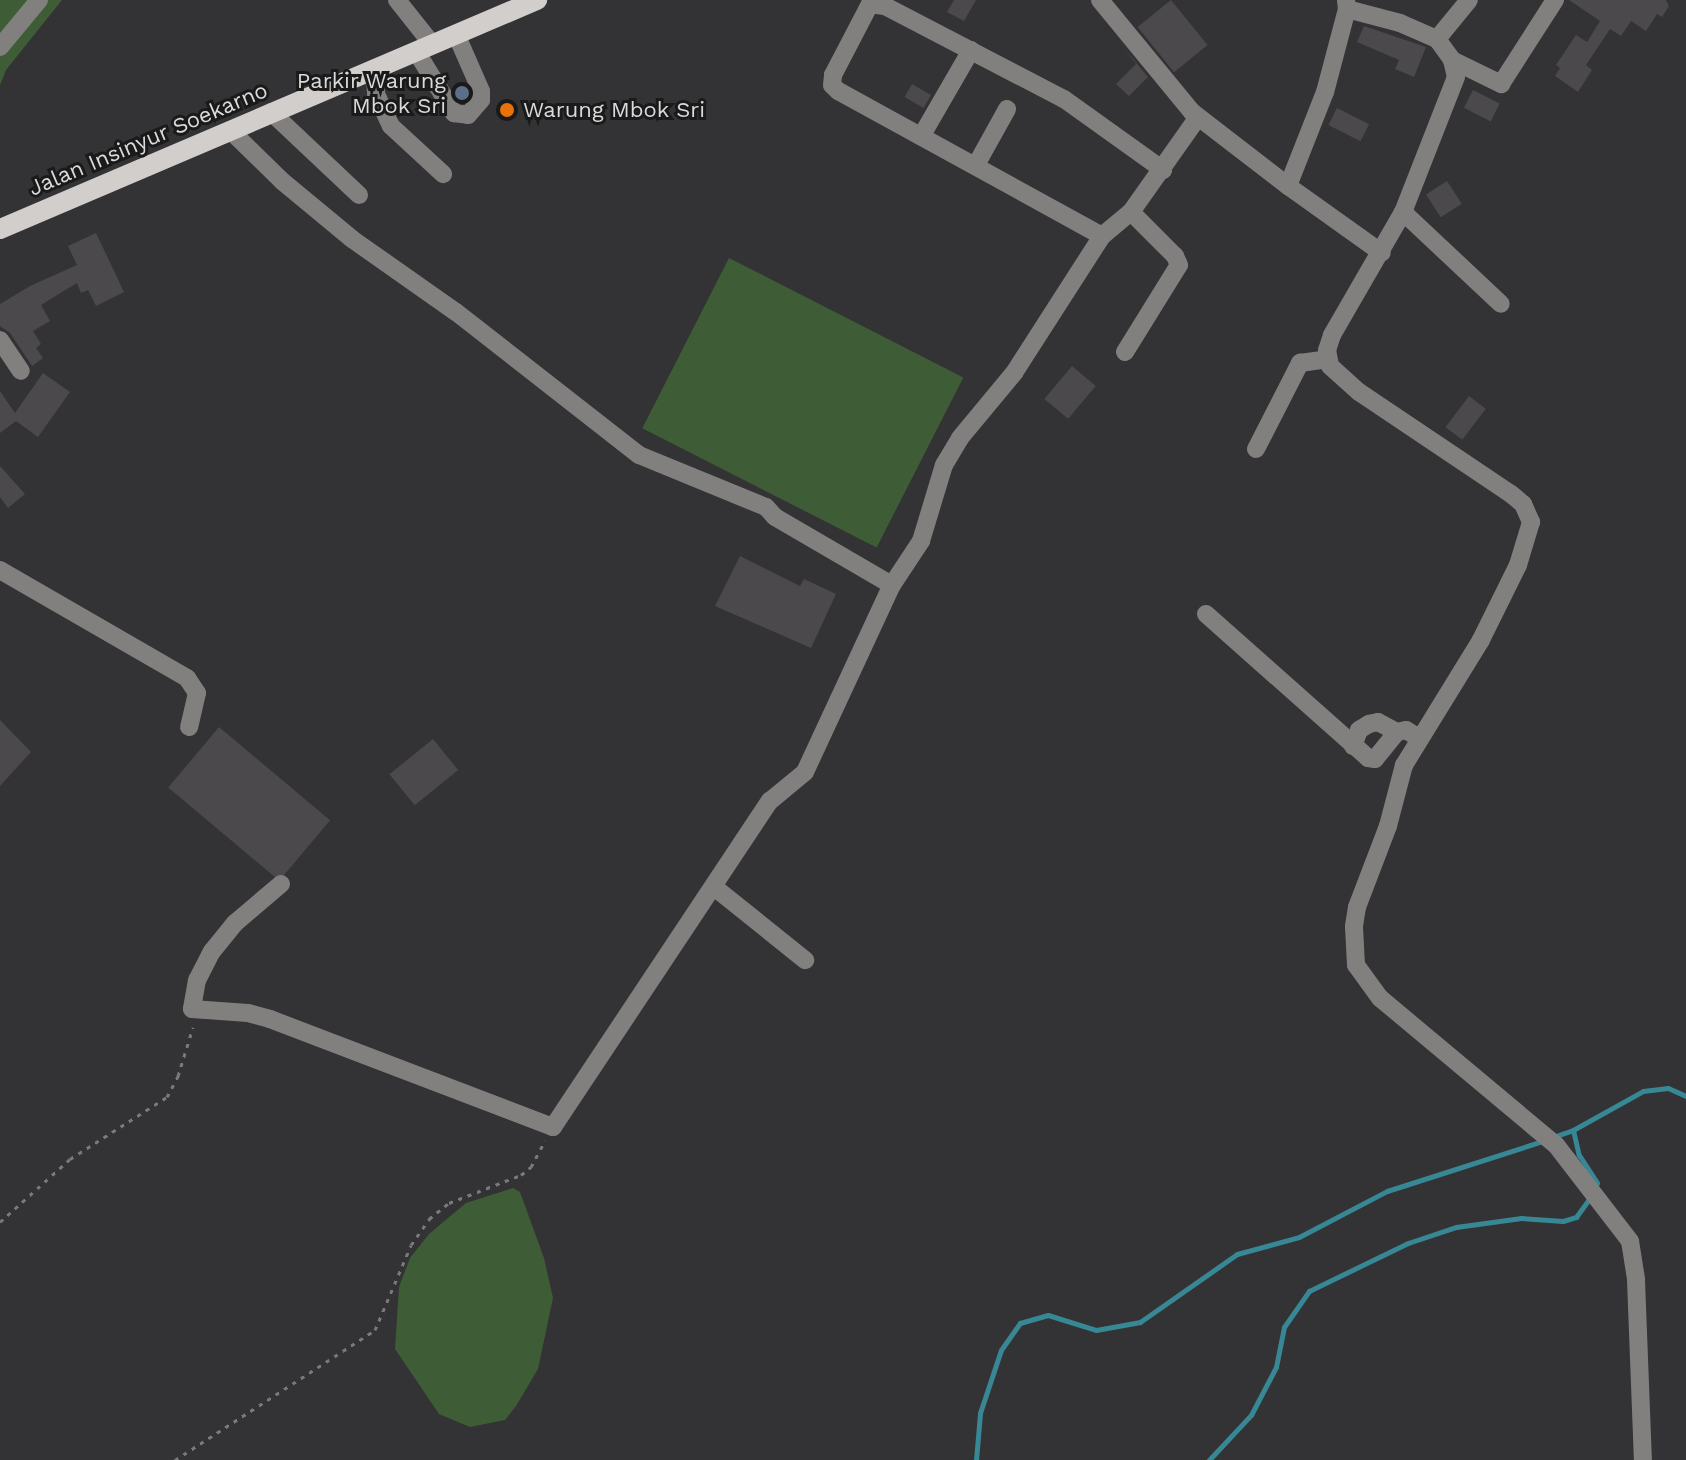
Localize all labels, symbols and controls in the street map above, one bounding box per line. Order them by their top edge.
place label: Parkir Warung Mbok Sri [296,67,446,118]
street label: Jalan Insinyur Soekarno [24,77,272,201]
marker: Parkir Warung Mbok Sri [453,84,471,102]
place label: Warung Mbok Sri [523,97,706,123]
marker: Warung Mbok Sri [498,101,516,119]

